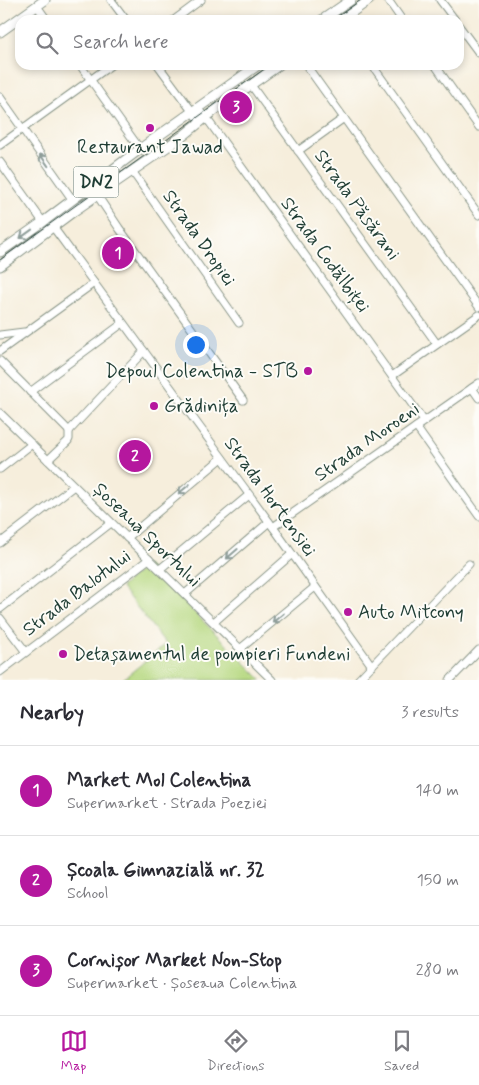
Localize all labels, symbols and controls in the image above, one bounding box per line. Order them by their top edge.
search box [15,15,464,70]
icon: search [33,29,61,57]
text: Search here [73,30,169,55]
pin: 3 [220,88,252,126]
marker: Restaurant Jawad [144,122,156,134]
place label: Restaurant Jawad [77,135,223,160]
street label: Strada Păsărani [308,145,406,265]
one-way arrow [39,153,49,167]
road number: DN2 [74,166,118,198]
street label: Strada Dropiei [157,185,241,291]
street label: Strada Codălbiței [275,192,375,318]
one-way arrow [19,229,33,239]
pin: 1 [102,234,134,272]
your location [183,332,209,358]
place label: Depoul Colentina - STB [105,359,298,384]
marker: Depoul Colentina - STB [302,365,314,377]
place label: Grădinița [164,394,238,419]
street label: Strada Moroeni [309,396,425,488]
marker: Grădinița [148,400,160,412]
street label: Strada Hortensiei [218,432,322,562]
pin: 2 [119,437,151,475]
street label: Șoseaua Sportului [88,477,206,593]
one-way arrow [178,484,191,495]
street label: Strada Balotului [18,544,136,642]
one-way arrow [225,548,238,559]
place label: Auto Mitcony [358,600,464,625]
marker: Auto Mitcony [342,606,354,618]
one-way arrow [271,612,284,623]
place label: Detașamentul de pompieri Fundeni [73,642,350,667]
marker: Detașamentul de pompieri Fundeni [57,648,69,660]
text: Nearby [20,699,84,727]
text: 3 results [401,702,459,723]
text: Market Mol Colentina [67,768,251,793]
text: 1 [32,780,40,801]
text: 140 m [415,780,459,801]
text: Supermarket · Strada Poeziei [67,793,267,814]
text: Școala Gimnazială nr. 32 [67,858,265,883]
text: 2 [32,870,40,891]
text: 150 m [417,870,459,891]
text: School [67,883,108,904]
text: Cornișor Market Non-Stop [67,948,282,973]
text: 3 [32,960,40,981]
text: 280 m [416,960,459,981]
text: Supermarket · Șoseaua Colentina [67,973,297,994]
tab: Map [60,1027,88,1075]
tab: Directions [207,1027,265,1075]
tab: Saved [384,1027,419,1075]

